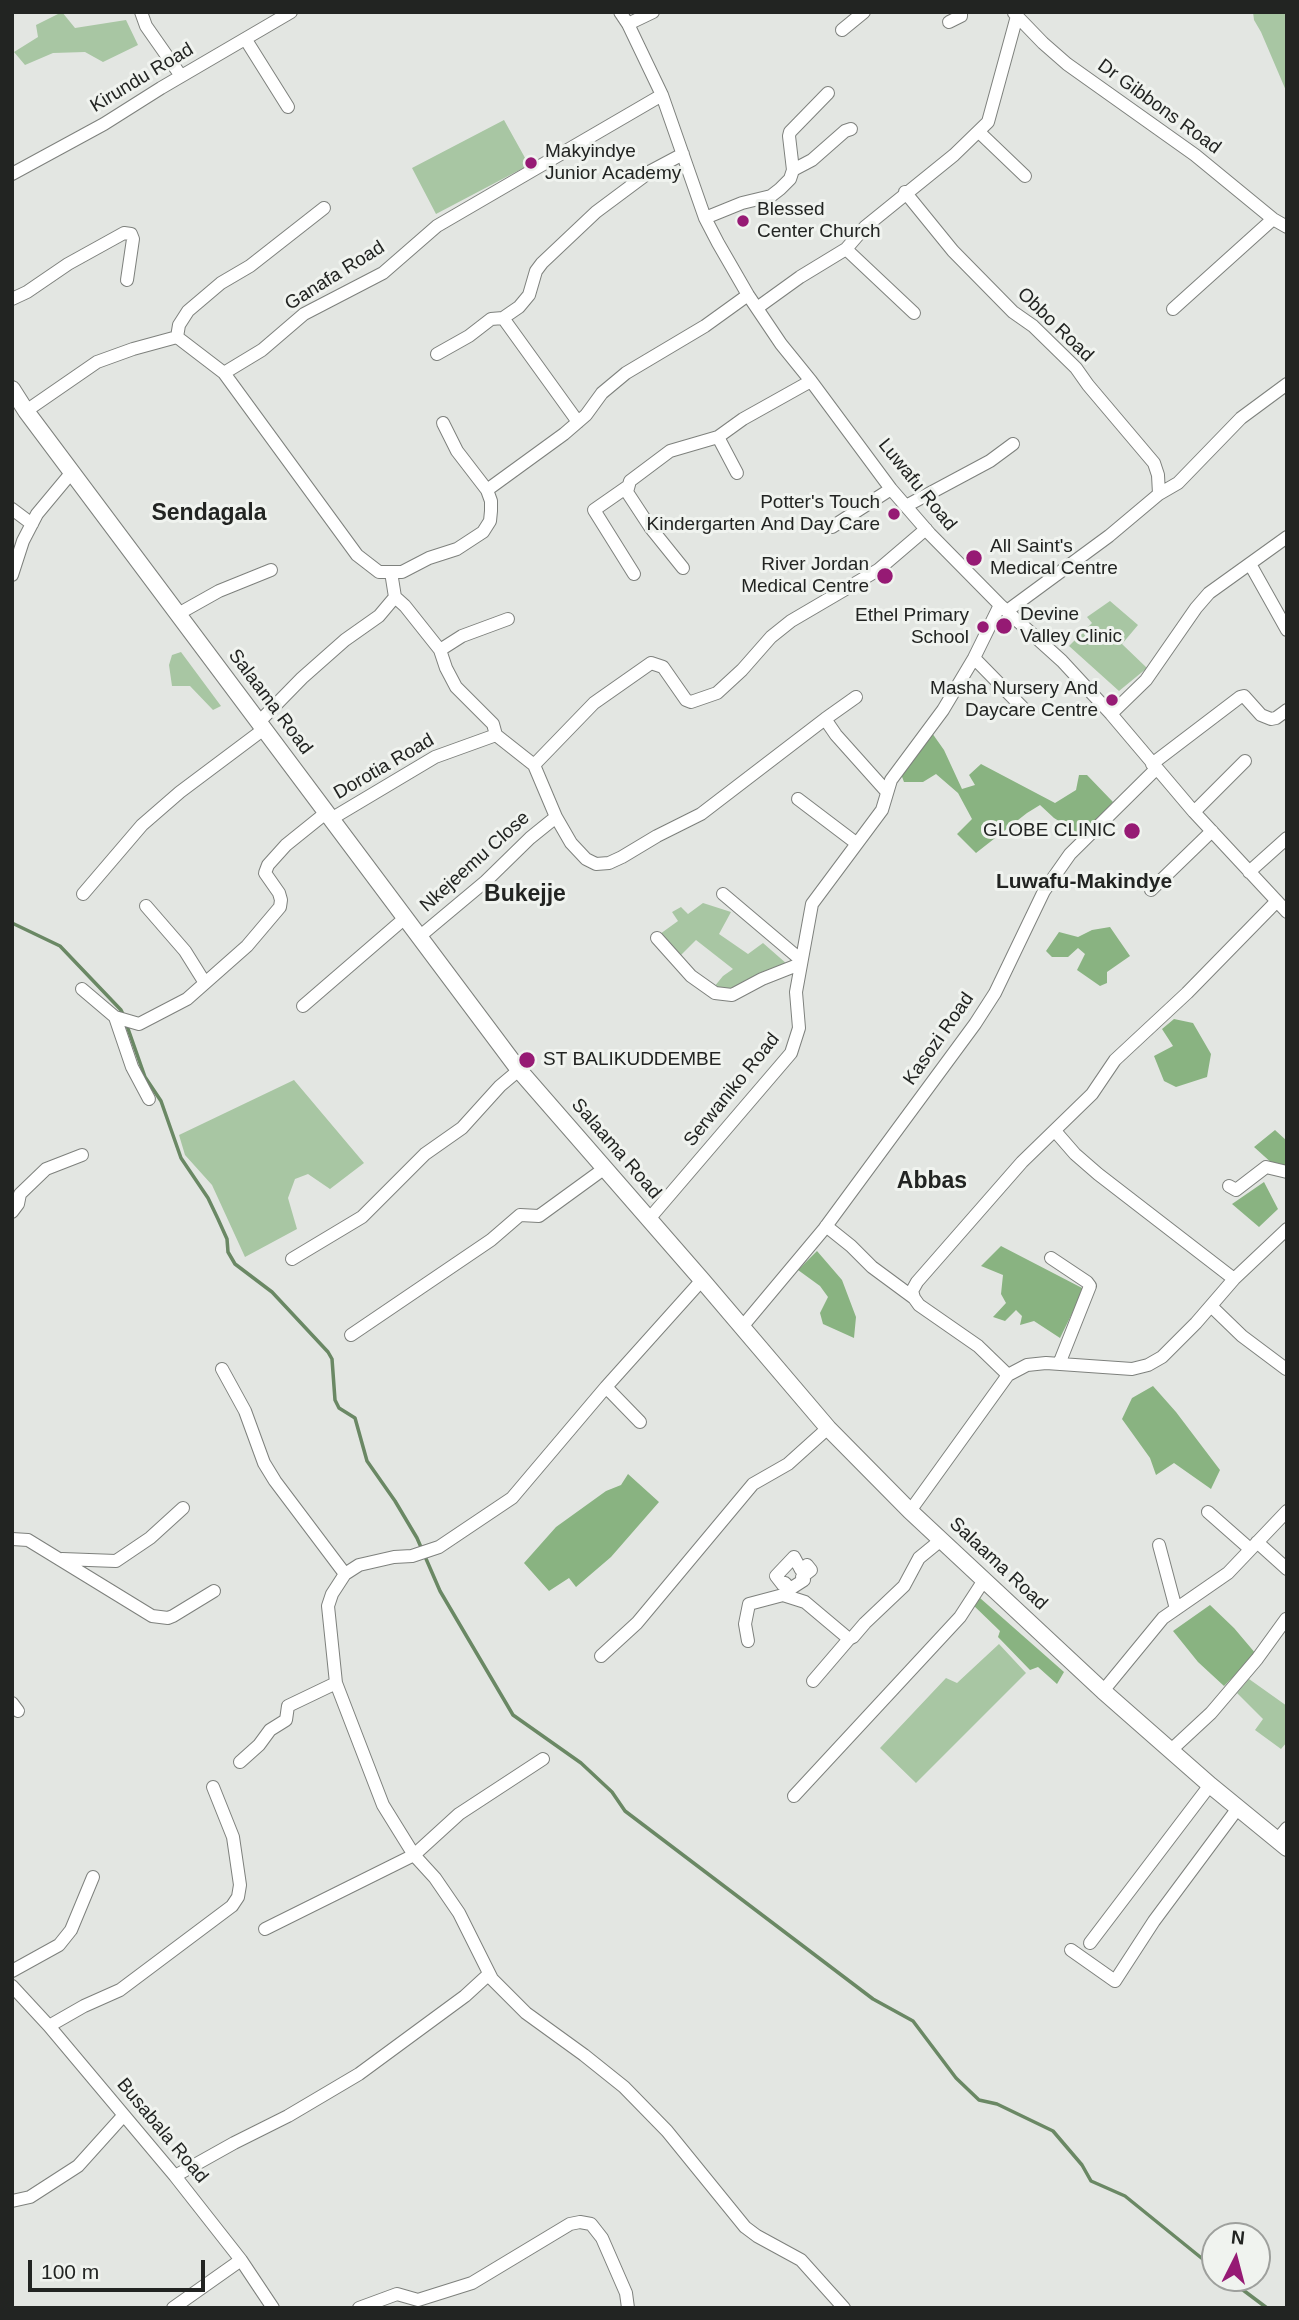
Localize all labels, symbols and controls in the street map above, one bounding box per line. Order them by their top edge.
street label: Kirundu Road [86,38,198,118]
street label: Dr Gibbons Road [1093,55,1225,159]
place label: Makyindye Junior Academy [545,141,681,185]
marker: Makyindye Junior Academy [523,155,539,171]
place label: Blessed Center Church [757,199,881,243]
marker: Blessed Center Church [735,213,751,229]
street label: Ganafa Road [281,236,389,316]
street label: Obbo Road [1012,283,1098,367]
street label: Luwafu Road [873,434,961,536]
place label: Potter's Touch Kindergarten And Day Care [647,492,880,536]
district label: Sendagala [151,500,267,528]
marker: Potter's Touch Kindergarten And Day Care [886,506,902,522]
place label: All Saint's Medical Centre [990,536,1118,580]
marker: All Saint's Medical Centre [964,548,984,568]
place label: River Jordan Medical Centre [741,554,869,598]
marker: River Jordan Medical Centre [875,566,895,586]
place label: Devine Valley Clinic [1020,604,1122,648]
place label: Ethel Primary School [855,605,969,649]
marker: Devine Valley Clinic [994,616,1014,636]
marker: Ethel Primary School [975,619,991,635]
street label: Salaama Road [223,645,317,759]
place label: Masha Nursery And Daycare Centre [930,678,1098,722]
marker: Masha Nursery And Daycare Centre [1104,692,1120,708]
street label: Dorotia Road [330,729,438,805]
street label: Nkejeemu Close [416,807,534,917]
place label: GLOBE CLINIC [983,820,1116,842]
marker: GLOBE CLINIC [1122,821,1142,841]
district label: Luwafu-Makindye [996,869,1172,895]
district label: Bukejje [484,881,566,909]
street label: Kasozi Road [899,988,979,1090]
street label: Serwaniko Road [679,1029,785,1151]
place label: ST BALIKUDDEMBE [543,1049,721,1071]
marker: ST BALIKUDDEMBE [517,1050,537,1070]
street label: Salaama Road [566,1094,666,1204]
district label: Abbas [897,1168,967,1196]
street label: Salaama Road [944,1513,1052,1615]
street label: Busabala Road [112,2074,212,2188]
north arrow [1201,2222,1271,2292]
text: N [1230,2226,1246,2249]
scale bar [32,2246,208,2290]
text: 100 m [41,2260,99,2283]

